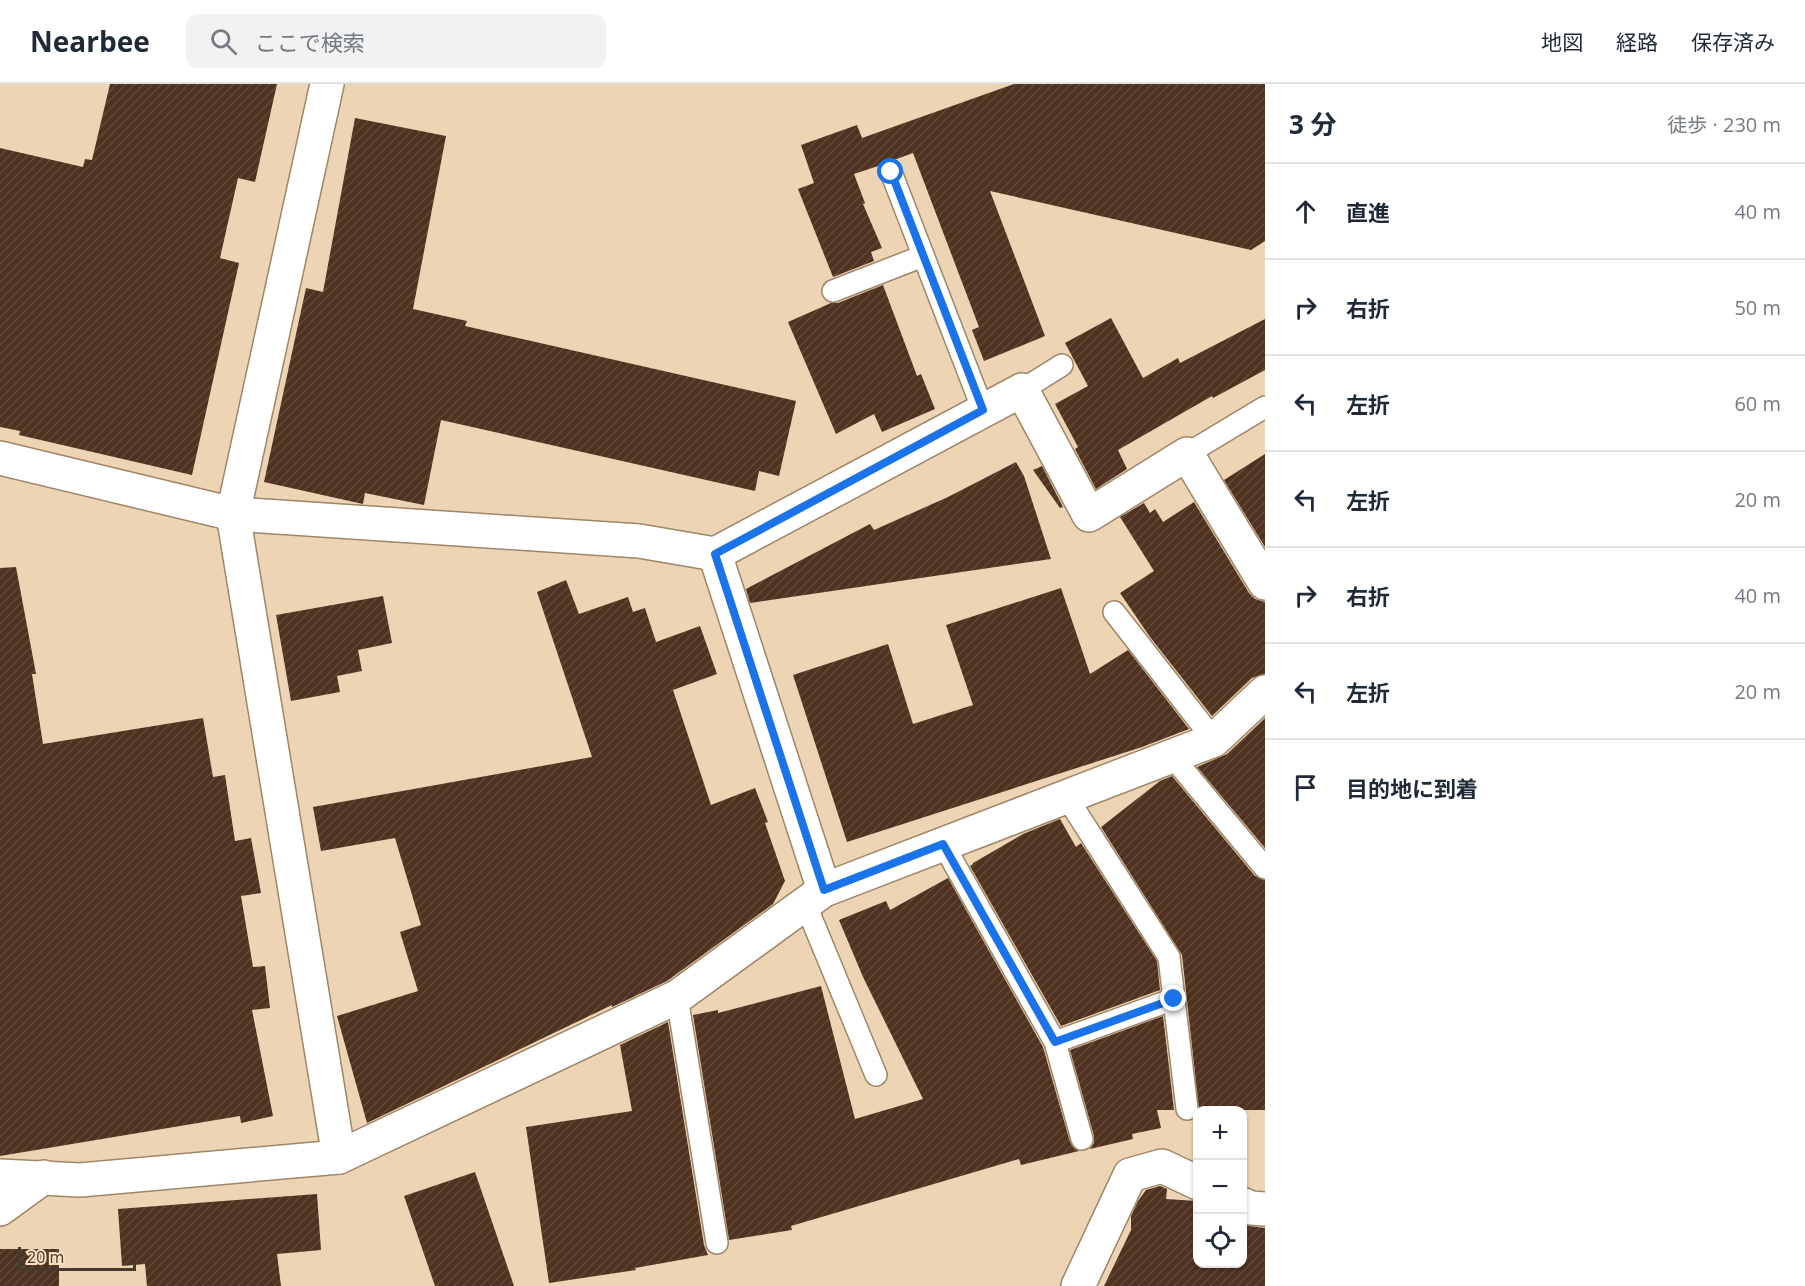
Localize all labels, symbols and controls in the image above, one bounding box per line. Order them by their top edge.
search box [186,14,606,68]
text: Nearbee [30,22,150,60]
icon: search [207,25,240,58]
text: ここで検索 [255,27,365,57]
text: 地図 [1541,28,1583,56]
text: 経路 [1616,28,1658,56]
text: 保存済み [1691,28,1775,56]
text: 3 分 [1289,106,1337,142]
text: 徒歩 · 230 m [1667,111,1781,138]
route start [877,158,903,184]
icon: ahead [1289,195,1322,228]
text: 直進 [1346,197,1390,227]
text: 40 m [1734,198,1781,225]
icon: right [1289,291,1322,324]
text: 右折 [1346,293,1390,323]
text: 50 m [1734,294,1781,321]
icon: left [1289,387,1322,420]
text: 左折 [1346,389,1390,419]
text: 60 m [1734,390,1781,417]
icon: left [1289,483,1322,516]
text: 左折 [1346,485,1390,515]
text: 20 m [1734,486,1781,513]
icon: right [1289,579,1322,612]
text: 右折 [1346,581,1390,611]
text: 40 m [1734,582,1781,609]
icon: left [1289,675,1322,708]
text: 左折 [1346,677,1390,707]
text: 20 m [1734,678,1781,705]
icon: arrive [1289,771,1322,804]
text: 目的地に到着 [1346,773,1478,803]
route end [1160,985,1186,1011]
map controls [1193,1106,1247,1268]
button: + [1193,1106,1247,1160]
button: − [1193,1160,1247,1214]
button: locate [1193,1214,1247,1268]
scale bar [18,1244,136,1272]
text: 20 m [27,1246,64,1268]

